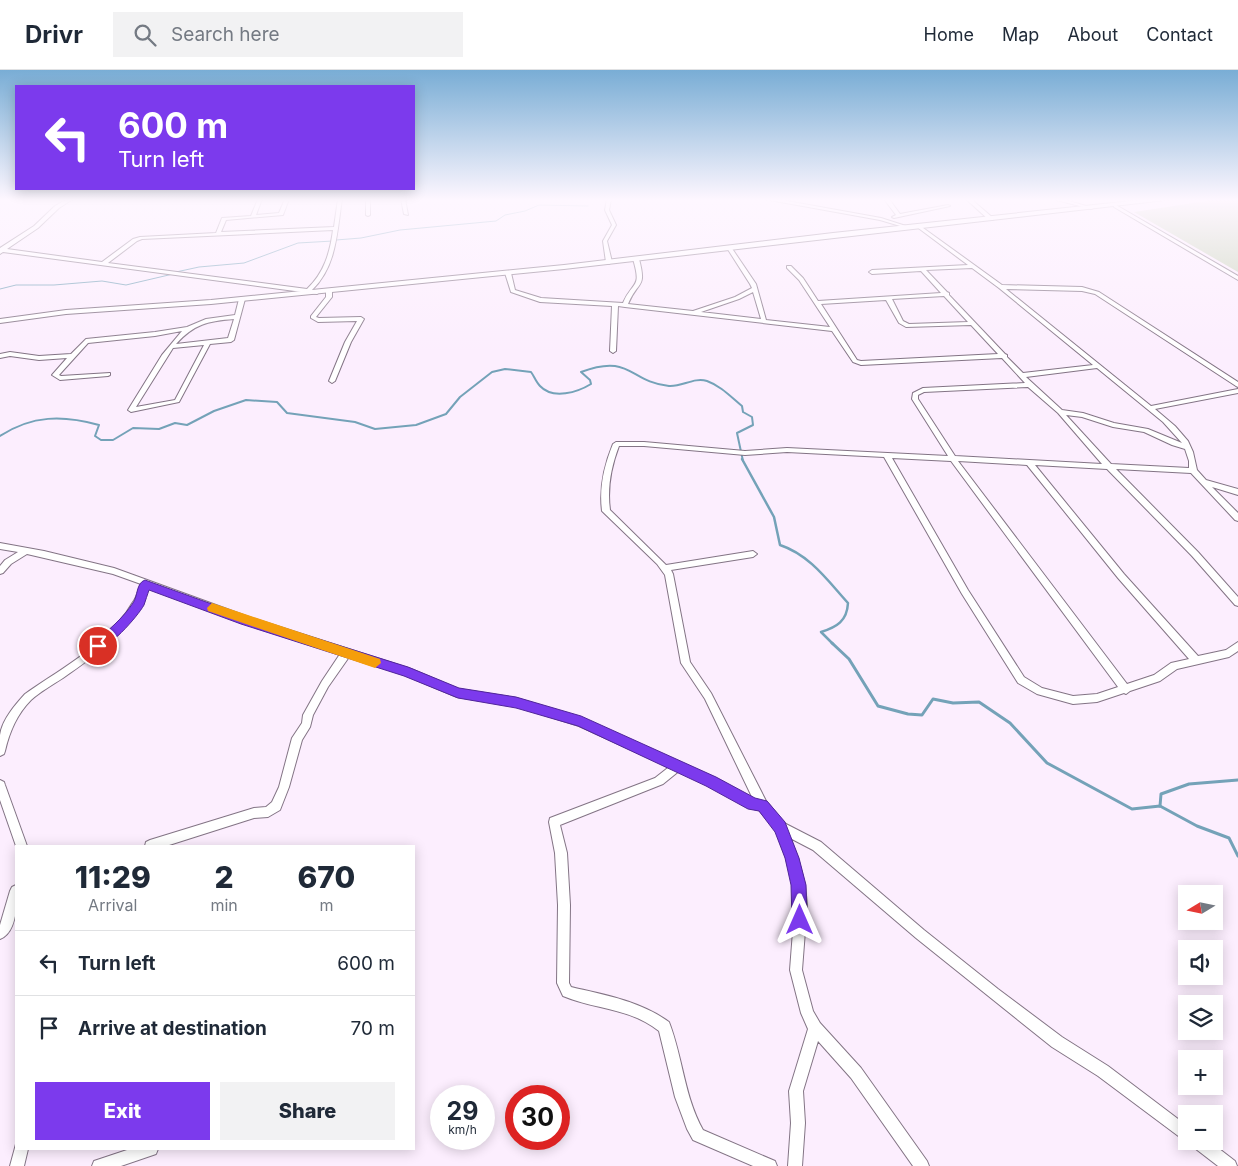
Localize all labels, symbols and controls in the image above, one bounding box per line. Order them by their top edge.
search box [113,12,463,57]
text: Drivr [25,20,83,49]
icon: search [131,21,159,49]
text: Search here [171,23,280,46]
text: Home [924,24,974,45]
text: Map [1002,24,1039,45]
text: About [1067,24,1118,45]
text: Contact [1146,24,1213,45]
text: 600 m [118,104,228,146]
icon: left [35,105,100,170]
text: Turn left [118,146,204,172]
pin [77,625,119,667]
icon: arrive [84,632,112,660]
text: 11:29 [75,859,151,895]
text: 2 [215,859,234,895]
text: 670 [298,859,355,895]
north arrow [1178,885,1222,930]
map controls [1178,885,1223,1150]
position arrow [773,893,825,945]
text: Arrival [88,895,137,915]
text: min [210,895,238,915]
text: m [319,895,333,915]
button: sound [1178,940,1223,985]
icon: left [35,949,63,977]
text: Turn left [78,952,156,975]
text: 600 m [337,952,395,975]
button: layers [1178,995,1223,1040]
icon: arrive [35,1014,63,1042]
text: Arrive at destination [78,1017,267,1040]
text: 70 m [351,1017,395,1040]
button: + [1178,1050,1223,1095]
button: Exit [35,1082,210,1140]
button: Share [220,1082,395,1140]
speed limit sign: 30 [505,1085,570,1150]
text: 29 [447,1096,478,1126]
button: − [1178,1105,1223,1150]
text: km/h [448,1122,477,1137]

